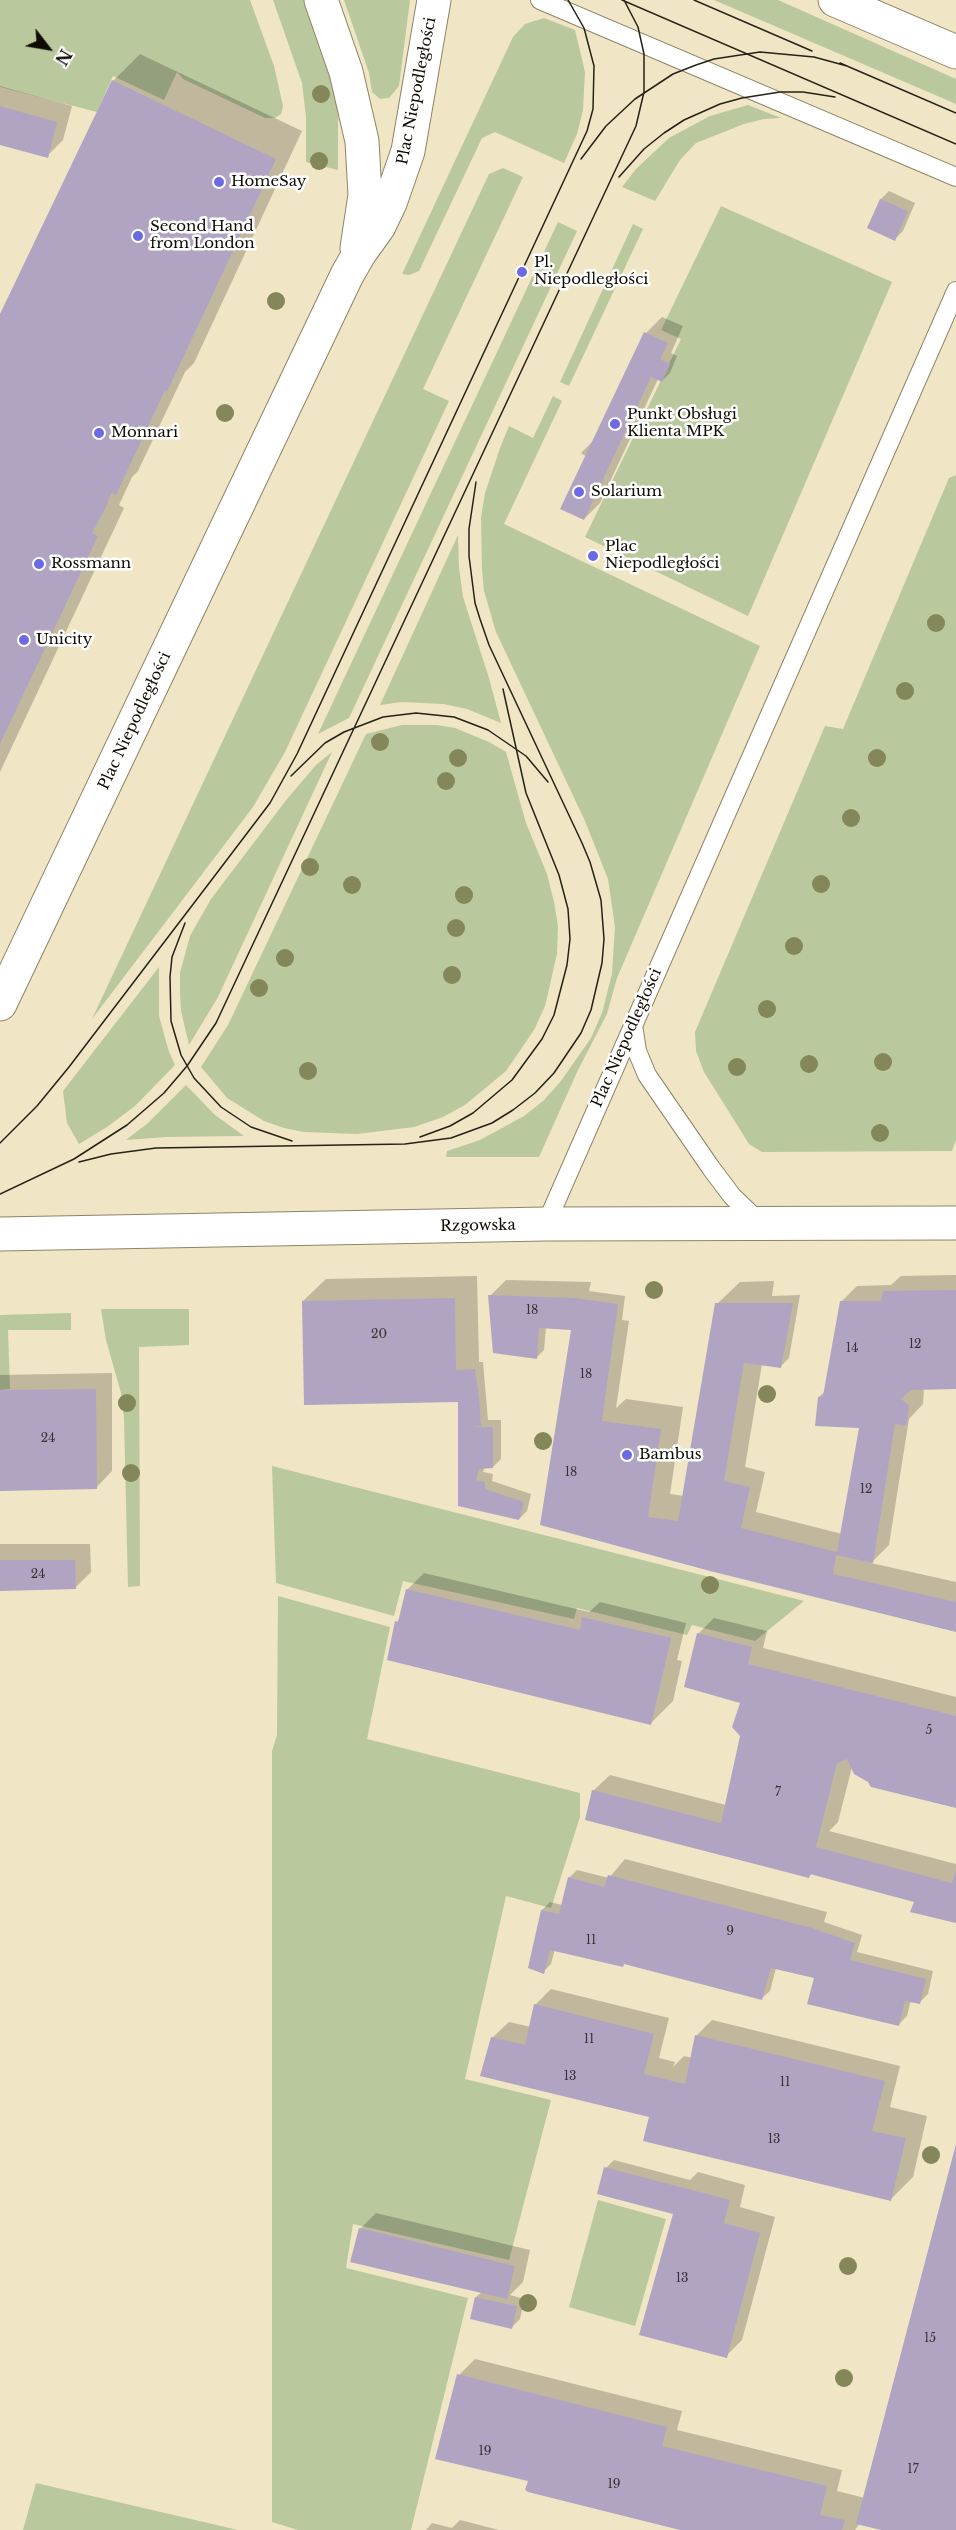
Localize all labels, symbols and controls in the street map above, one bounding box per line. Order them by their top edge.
street label: Plac Niepodległości [394,16,440,166]
north arrow [18,18,78,78]
text: N [51,46,76,69]
place label: HomeSay [231,173,306,191]
marker: HomeSay [212,175,226,189]
place label: Second Hand from London [150,218,255,253]
marker: Second Hand from London [131,229,145,243]
place label: Pl. Niepodległości [534,254,648,289]
marker: Pl. Niepodległości [515,265,529,279]
place label: Punkt Obsługi Klienta MPK [627,406,737,441]
marker: Punkt Obsługi Klienta MPK [608,417,622,431]
place label: Monnari [111,424,178,442]
marker: Monnari [92,426,106,440]
place label: Solarium [591,483,662,501]
marker: Solarium [572,485,586,499]
place label: Plac Niepodległości [605,538,719,573]
marker: Plac Niepodległości [586,549,600,563]
place label: Rossmann [51,555,131,573]
marker: Rossmann [32,557,46,571]
place label: Unicity [36,631,92,649]
marker: Unicity [17,633,31,647]
street label: Plac Niepodległości [95,649,175,793]
street label: Plac Niepodległości [588,966,666,1110]
street label: Rzgowska [440,1216,516,1236]
house number: 18 [526,1304,538,1318]
house number: 20 [371,1328,387,1342]
house number: 12 [909,1338,921,1352]
house number: 14 [846,1342,858,1356]
house number: 18 [580,1368,592,1382]
house number: 24 [41,1432,55,1446]
place label: Bambus [639,1446,702,1464]
marker: Bambus [620,1448,634,1462]
house number: 18 [565,1466,577,1480]
house number: 12 [860,1483,872,1497]
house number: 24 [31,1568,45,1582]
house number: 5 [926,1724,932,1738]
house number: 7 [775,1786,781,1800]
house number: 9 [726,1925,734,1939]
house number: 11 [586,1934,596,1948]
house number: 11 [584,2033,594,2047]
house number: 13 [564,2070,576,2084]
house number: 11 [780,2076,790,2090]
house number: 13 [768,2133,780,2147]
house number: 13 [676,2272,688,2286]
house number: 15 [924,2332,936,2346]
house number: 19 [478,2445,492,2459]
house number: 17 [907,2463,919,2477]
house number: 19 [607,2478,621,2492]

